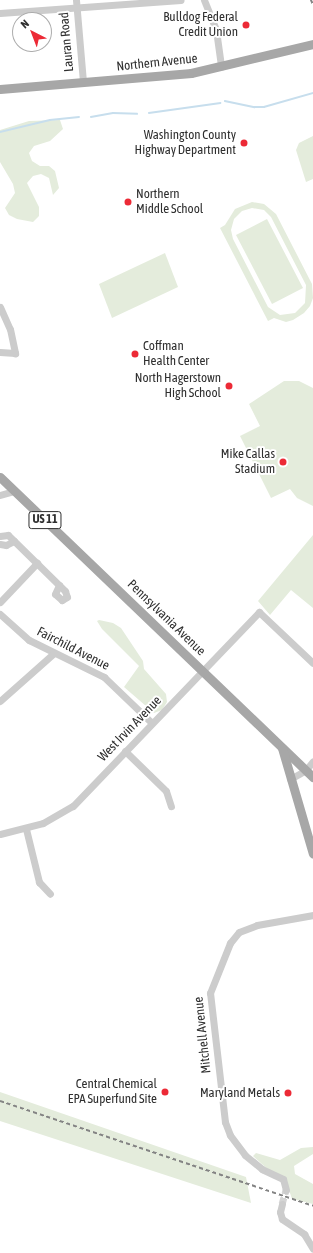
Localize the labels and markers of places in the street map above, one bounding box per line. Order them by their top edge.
place label: Bulldog Federal Credit Union [163,10,238,41]
marker: Bulldog Federal Credit Union [241,20,251,30]
place label: Washington County Highway Department [135,128,236,159]
marker: Washington County Highway Department [239,138,249,148]
place label: Northern Middle School [136,187,203,218]
marker: Northern Middle School [123,197,133,207]
place label: Coffman Health Center [143,339,209,370]
marker: Coffman Health Center [130,349,140,359]
place label: North Hagerstown High School [135,371,221,402]
marker: North Hagerstown High School [224,381,234,391]
place label: Mike Callas Stadium [221,447,275,478]
marker: Mike Callas Stadium [278,457,288,467]
place label: Central Chemical EPA Superfund Site [68,1077,157,1108]
place label: Maryland Metals [200,1085,280,1101]
marker: Central Chemical EPA Superfund Site [160,1087,170,1097]
marker: Maryland Metals [283,1088,293,1098]

